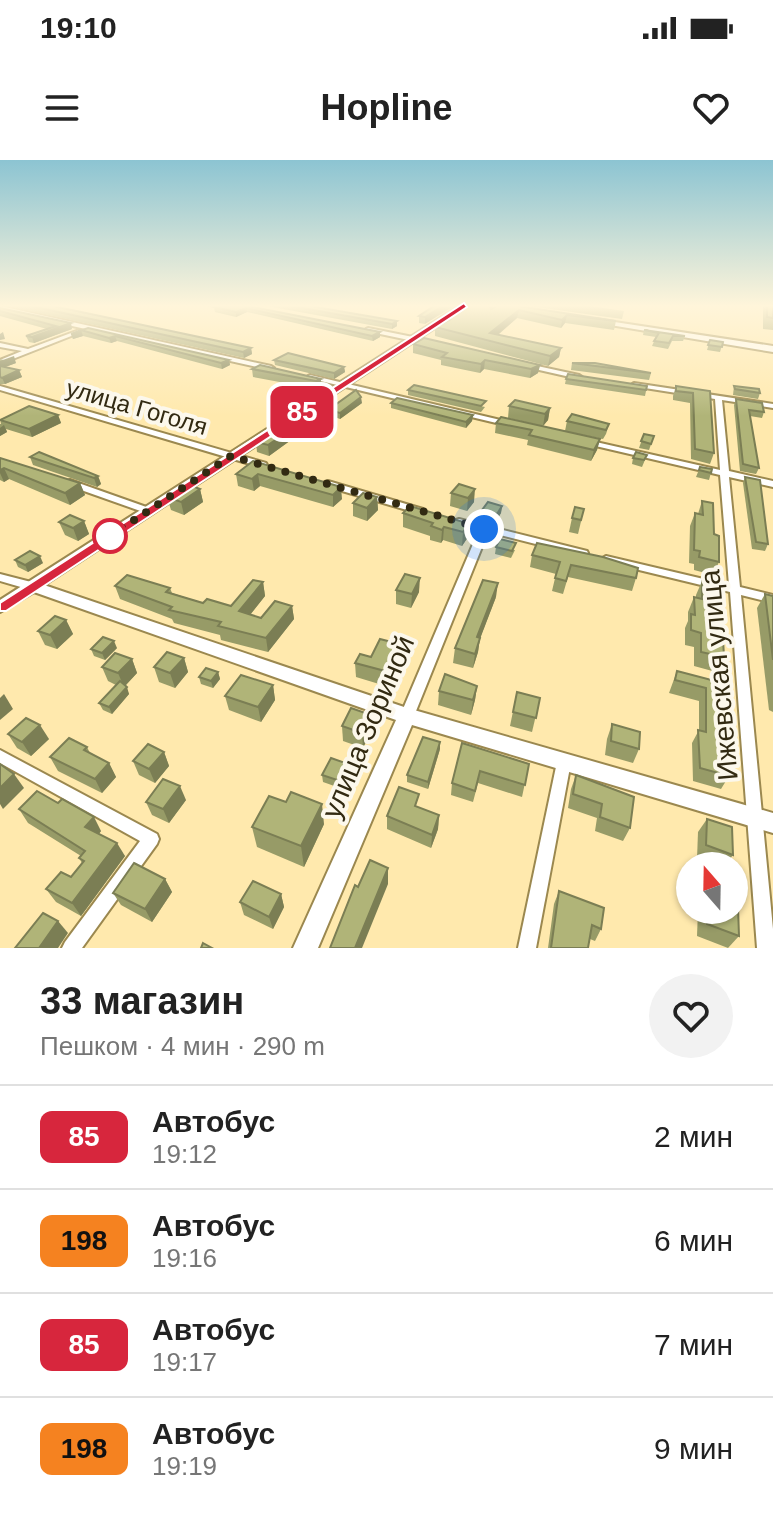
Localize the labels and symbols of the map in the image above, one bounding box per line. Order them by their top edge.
street label: улица Гоголя [63,374,211,440]
line badge: 85 [266,386,338,438]
your location [464,509,504,549]
unlabelled marker [93,519,127,553]
street label: Ижевская улица [694,568,744,782]
street label: улица Зориной [316,631,420,823]
north arrow [676,852,748,924]

